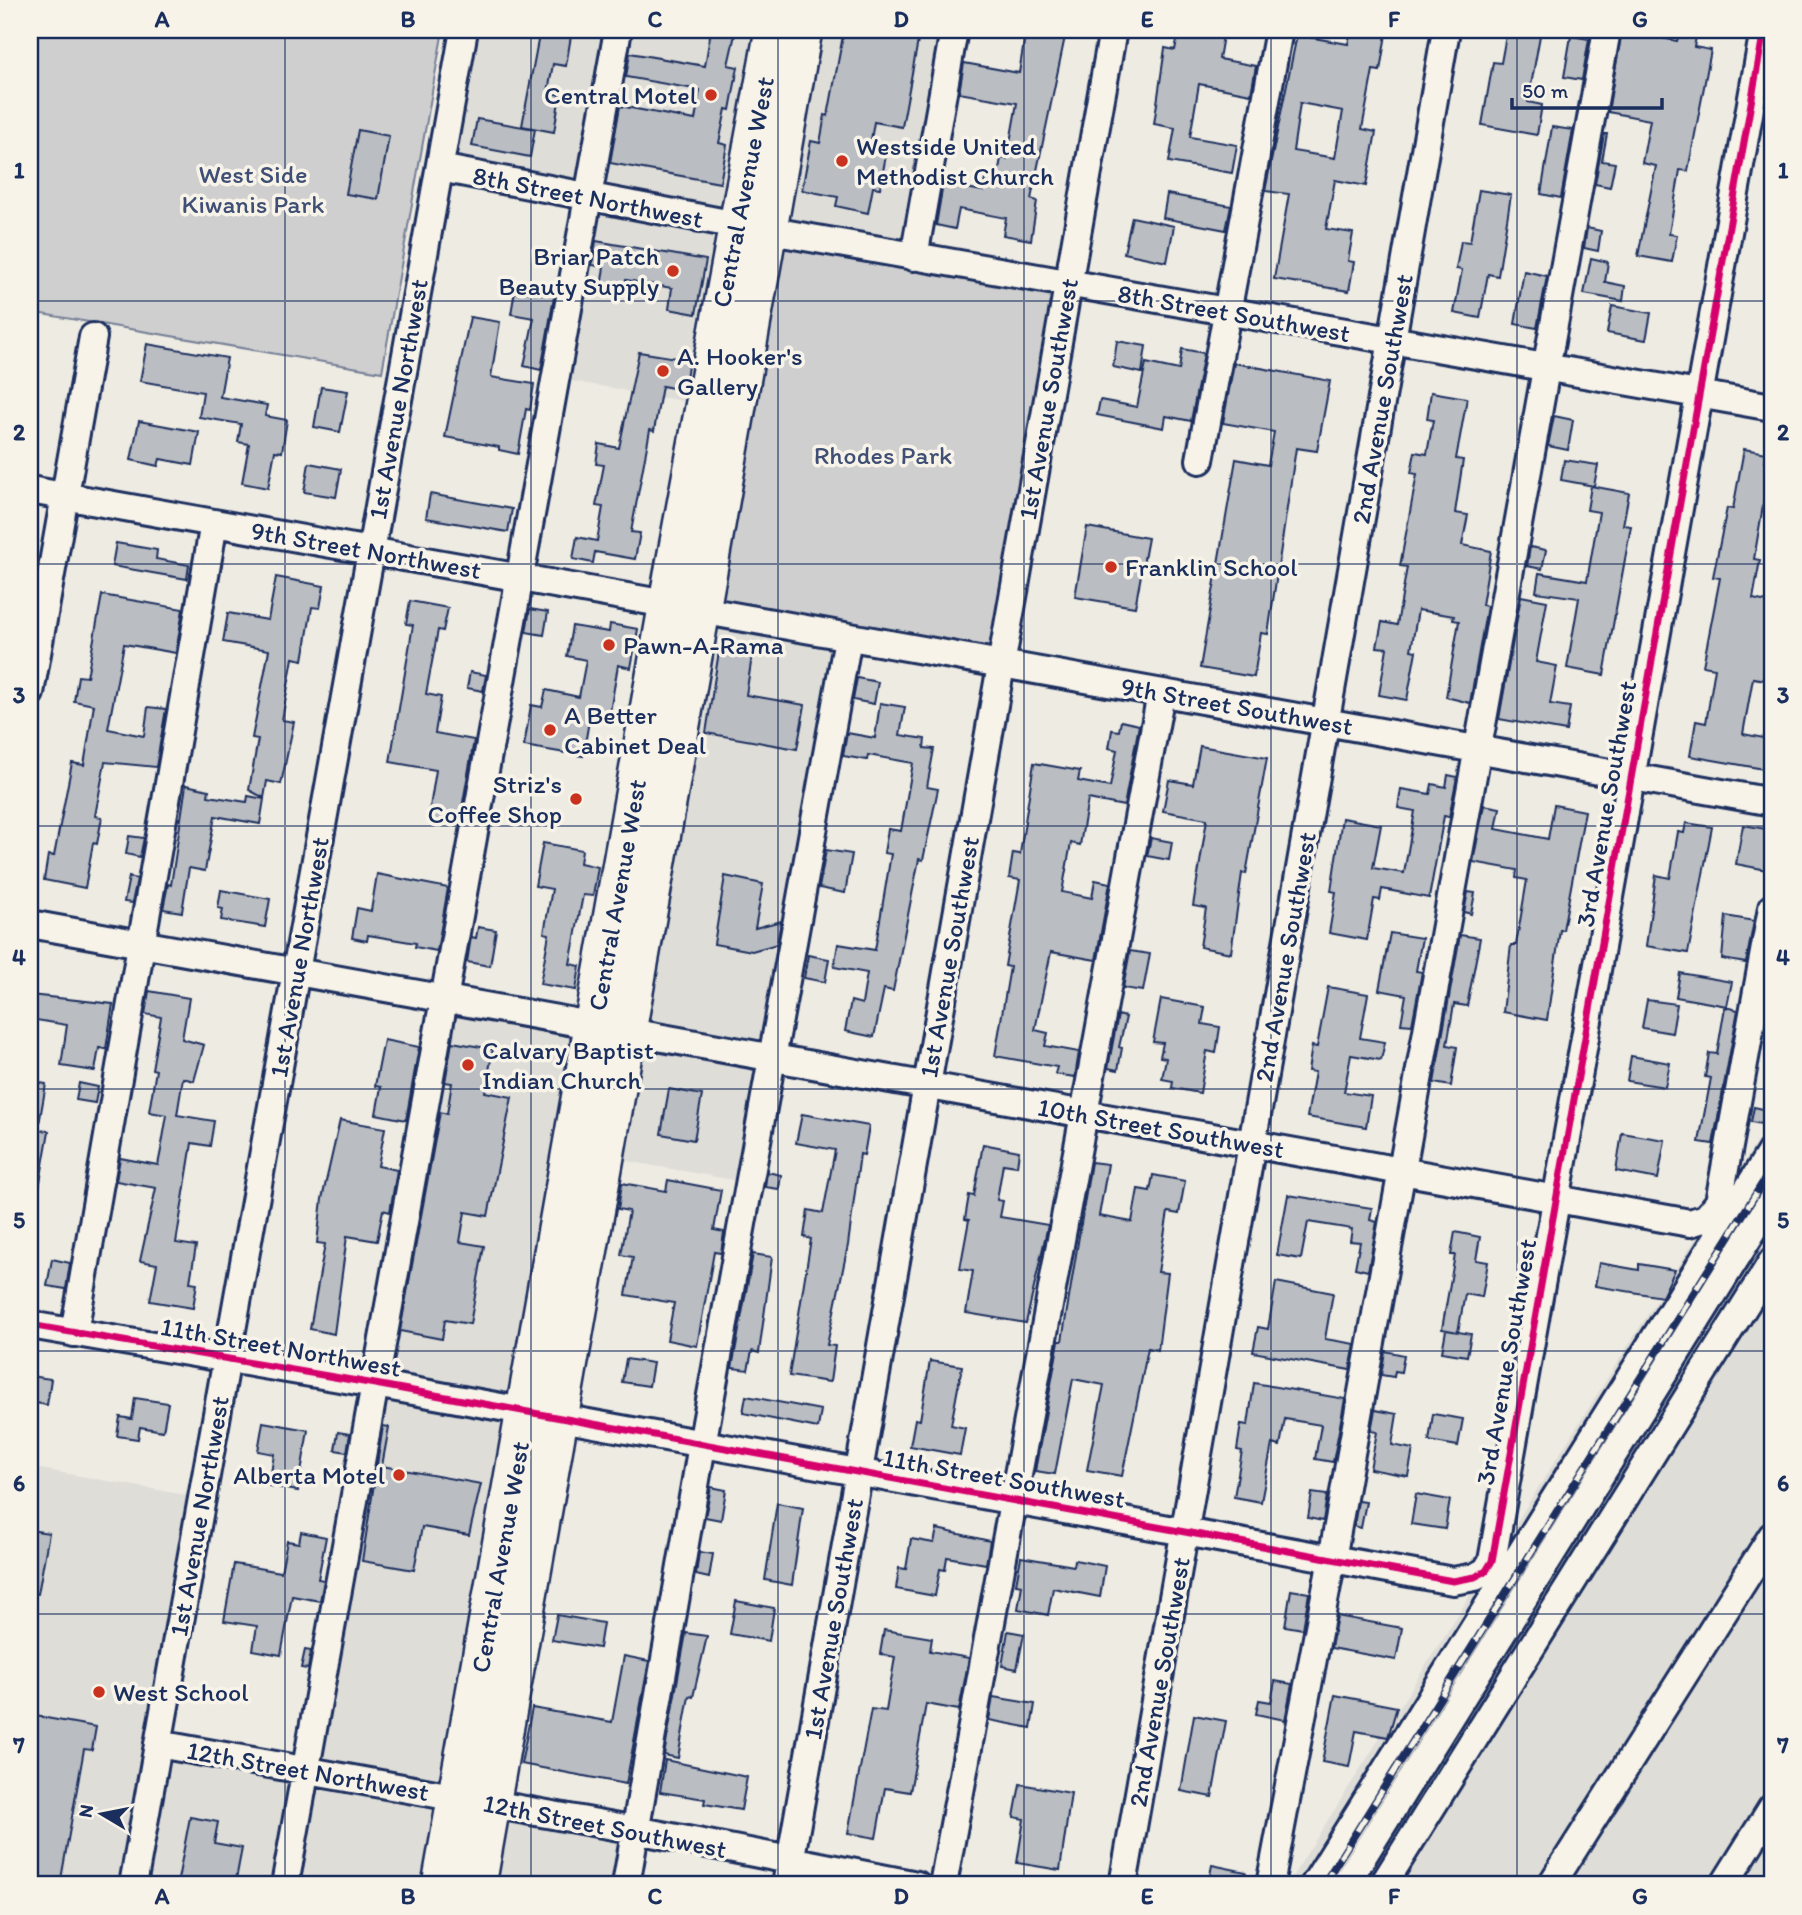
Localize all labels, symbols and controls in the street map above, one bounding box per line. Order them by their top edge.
text: A [154,5,170,33]
text: B [401,5,416,33]
text: C [648,5,663,33]
text: D [893,5,909,33]
text: E [1141,5,1154,33]
text: F [1388,5,1401,33]
text: G [1632,5,1648,33]
scale bar [1512,66,1662,110]
street label: Central Avenue West [705,74,781,310]
text: 50 m [1522,78,1569,103]
place label: Central Motel [544,79,697,111]
marker: Central Motel [703,87,719,103]
place label: Westside United Methodist Church [856,130,1054,192]
marker: Westside United Methodist Church [834,153,850,169]
text: 1 [14,156,25,184]
text: 1 [1778,156,1789,184]
park label: West Side Kiwanis Park [182,158,324,220]
street label: 8th Street Northwest [470,159,706,235]
place label: Briar Patch Beauty Supply [499,240,659,302]
marker: Briar Patch Beauty Supply [665,263,681,279]
street label: 2nd Avenue Southwest [1344,271,1420,526]
street label: 1st Avenue Northwest [361,276,435,522]
street label: 1st Avenue Southwest [1011,276,1085,522]
street label: 8th Street Southwest [1115,277,1353,349]
place label: A. Hooker's Gallery [677,340,803,402]
marker: A. Hooker's Gallery [655,363,671,379]
text: 2 [13,418,26,446]
text: 2 [1777,418,1790,446]
park label: Rhodes Park [814,439,952,471]
street label: 9th Street Northwest [248,514,484,586]
place label: Franklin School [1125,551,1298,583]
marker: Franklin School [1103,559,1119,575]
place label: Pawn-A-Rama [623,629,784,661]
marker: Pawn-A-Rama [601,637,617,653]
street label: 9th Street Southwest [1118,670,1356,742]
street label: 3rd Avenue Southwest [1569,678,1643,930]
text: 3 [13,681,26,709]
text: 3 [1777,681,1790,709]
place label: A Better Cabinet Deal [564,699,706,761]
marker: A Better Cabinet Deal [542,722,558,738]
place label: Striz's Coffee Shop [428,768,562,830]
street label: Central Avenue West [581,777,653,1013]
marker: Striz's Coffee Shop [568,791,584,807]
street label: 2nd Avenue Southwest [1247,829,1323,1084]
street label: 1st Avenue Northwest [262,834,336,1080]
street label: 1st Avenue Southwest [912,834,986,1080]
text: 4 [12,943,26,971]
text: 4 [1776,943,1790,971]
place label: Calvary Baptist Indian Church [482,1034,654,1096]
marker: Calvary Baptist Indian Church [460,1057,476,1073]
street label: 10th Street Southwest [1035,1091,1287,1165]
text: 5 [13,1206,25,1234]
text: 5 [1777,1206,1789,1234]
street label: 3rd Avenue Southwest [1469,1236,1543,1488]
street label: 11th Street Northwest [158,1310,404,1384]
street label: 1st Avenue Northwest [162,1393,236,1639]
street label: Central Avenue West [464,1439,536,1675]
street label: 11th Street Southwest [880,1441,1128,1515]
place label: Alberta Motel [233,1459,385,1491]
marker: Alberta Motel [391,1467,407,1483]
text: 6 [13,1469,25,1497]
text: 6 [1777,1469,1789,1497]
street label: 1st Avenue Southwest [796,1496,870,1742]
street label: 2nd Avenue Southwest [1121,1554,1197,1809]
place label: West School [113,1676,249,1708]
marker: West School [91,1684,107,1700]
text: 7 [12,1731,25,1759]
text: 7 [1776,1731,1789,1759]
street label: 12th Street Northwest [184,1734,432,1808]
north arrow [66,1778,136,1848]
street label: 12th Street Southwest [481,1787,730,1865]
text: N [73,1803,98,1819]
text: A [154,1882,170,1910]
text: B [401,1882,416,1910]
text: C [648,1882,663,1910]
text: D [893,1882,909,1910]
text: E [1141,1882,1154,1910]
text: F [1388,1882,1401,1910]
text: G [1632,1882,1648,1910]

